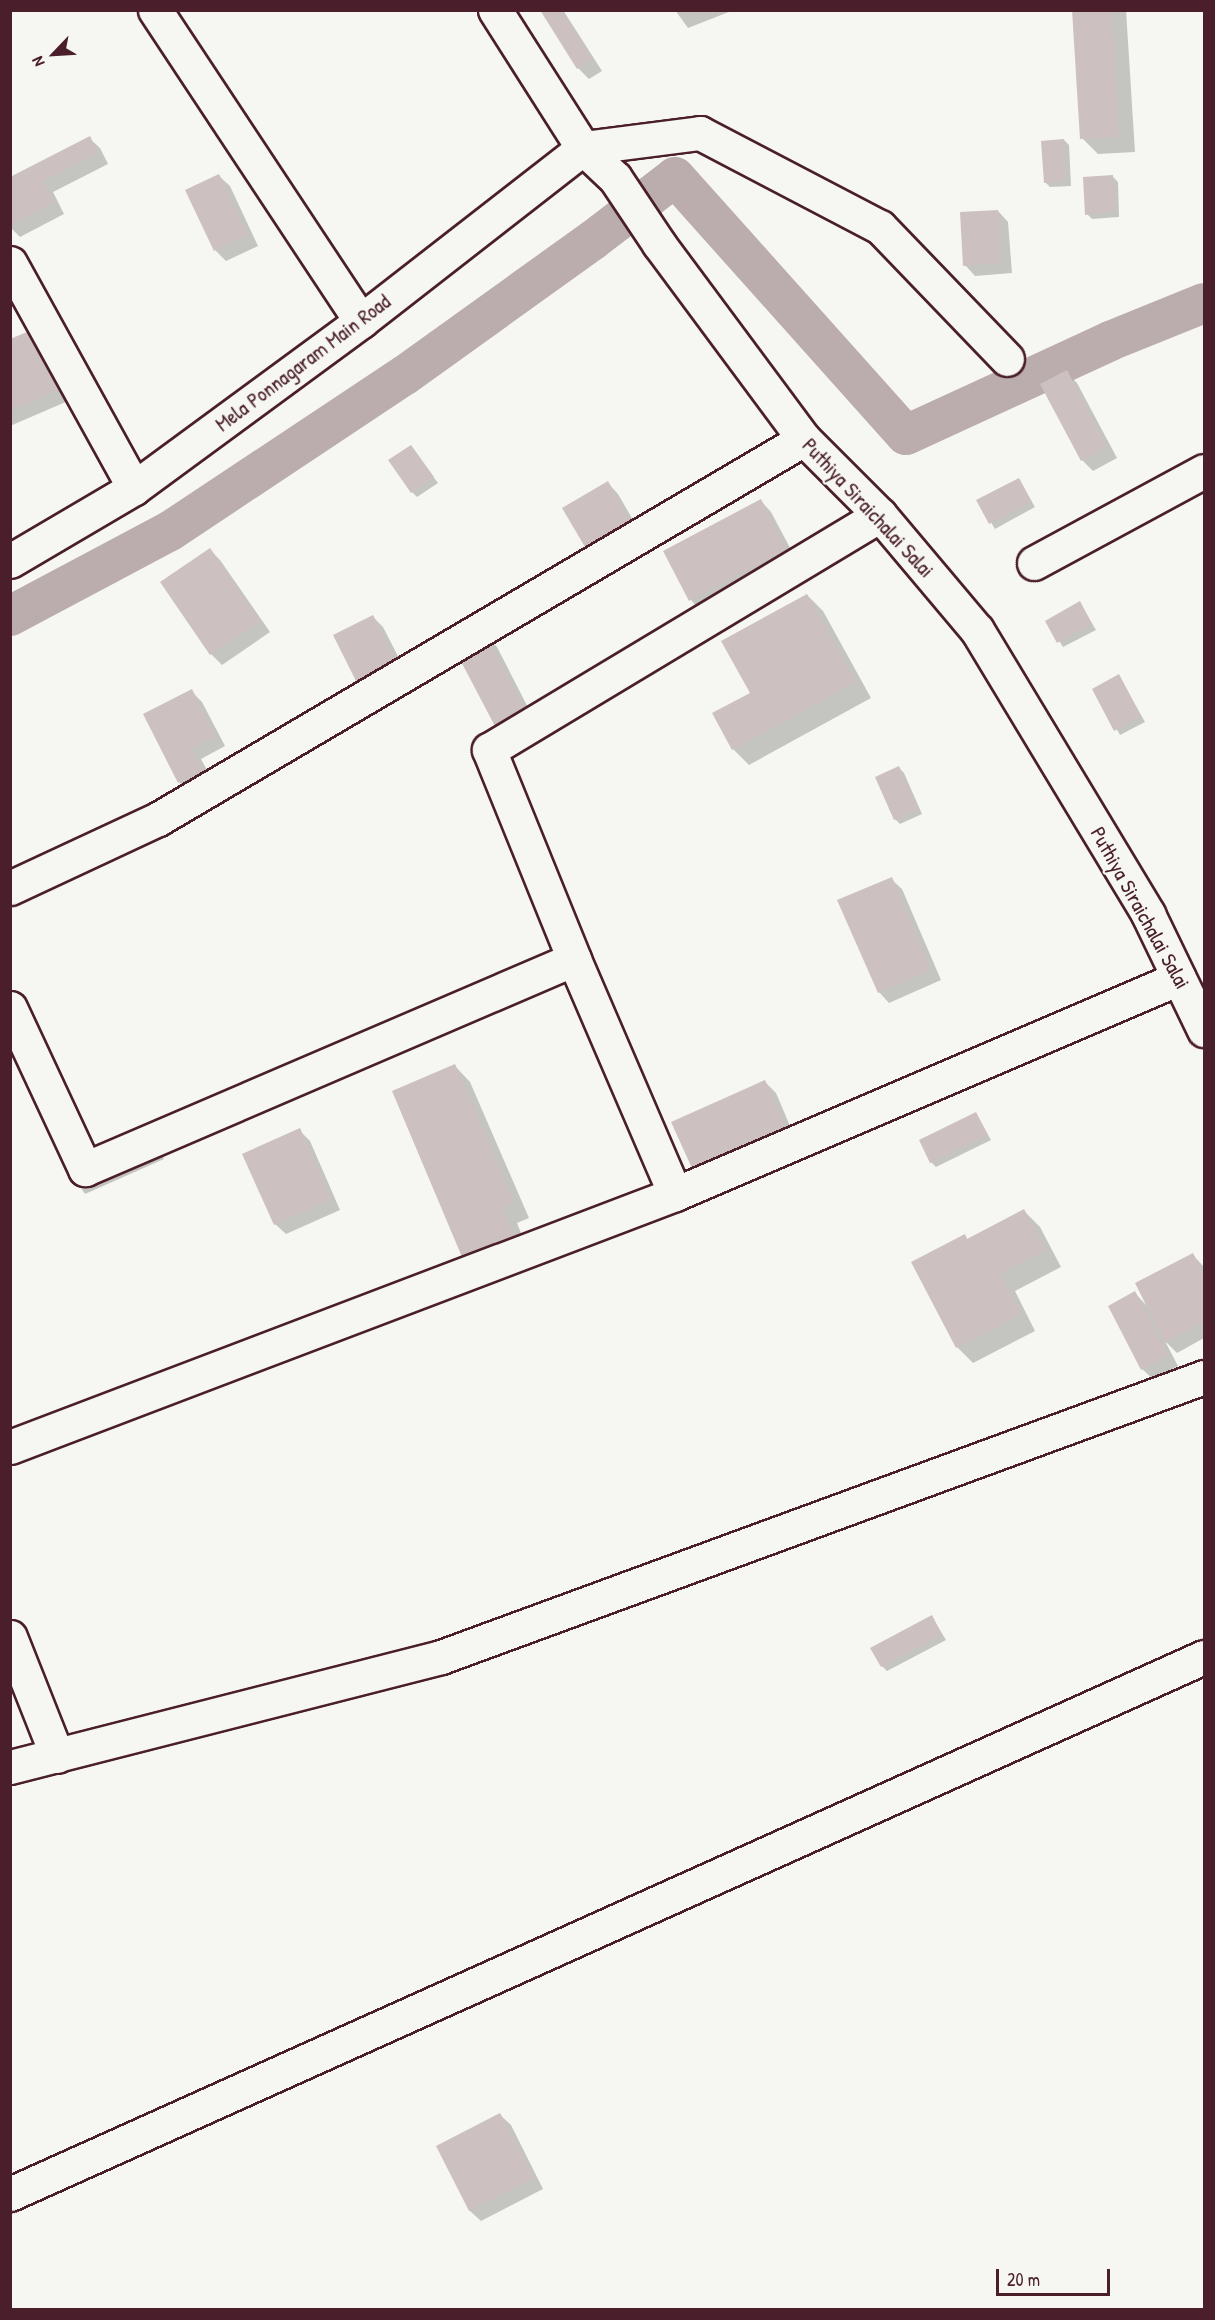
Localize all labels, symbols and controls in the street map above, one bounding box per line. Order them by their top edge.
north arrow [24,24,84,84]
text: N [26,53,49,70]
street label: Mela Ponnagaram Main Road [211,289,395,437]
street label: Puthiya Siraichalai Salai [797,433,939,583]
street label: Puthiya Siraichalai Salai [1085,823,1195,993]
scale bar [999,2257,1113,2295]
text: 20 m [1007,2267,1040,2292]

